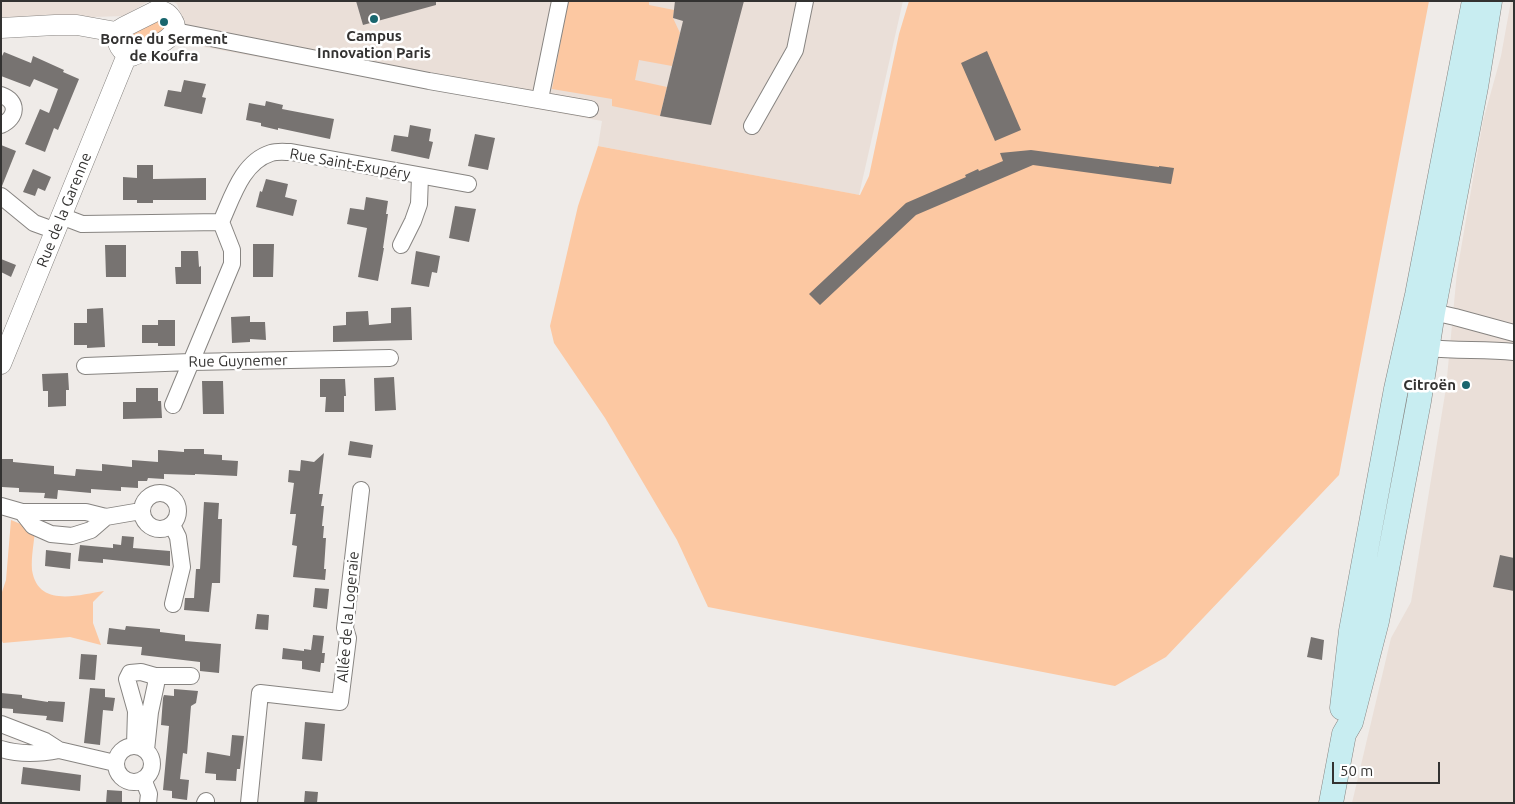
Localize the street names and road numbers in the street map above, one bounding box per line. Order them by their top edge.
street label: Rue Saint-Exupéry [288,145,412,183]
street label: Rue de la Garenne [33,150,95,270]
street label: Rue Guynemer [188,351,288,371]
street label: Allée de la Logeraie [333,551,363,683]

